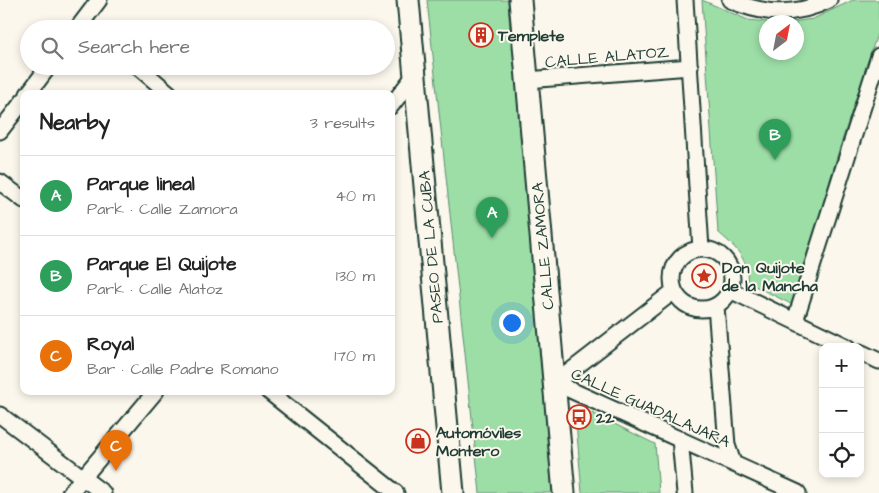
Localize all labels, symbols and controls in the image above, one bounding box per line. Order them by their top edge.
north arrow [759,15,804,60]
search box [20,20,395,75]
building icon: Templete [468,22,494,48]
place label: Templete [497,25,565,47]
icon: search [38,34,66,62]
text: Search here [78,34,190,61]
street label: CALLE ALATOZ [544,41,670,73]
text: Nearby [40,108,110,137]
text: 3 results [310,112,375,134]
pin: B [759,119,791,160]
street label: PASEO DE LA CUBA [413,170,449,324]
text: Parque lineal [87,171,195,198]
street label: CALLE ZAMORA [526,181,560,311]
text: A [51,185,61,207]
text: 40 m [335,185,375,207]
pin: A [476,197,508,238]
text: Park · Calle Zamora [87,198,238,220]
text: Parque El Quijote [87,251,237,278]
place label: Don Quijote de la Mancha [721,257,819,297]
place icon: Don Quijote de la Mancha [691,263,717,289]
text: B [50,265,62,287]
text: 130 m [336,265,375,287]
text: Park · Calle Alatoz [87,278,223,300]
your location [499,310,525,336]
text: Royal [87,331,134,358]
map controls [819,343,864,478]
button: + [819,343,864,388]
text: C [50,345,62,367]
text: 170 m [334,345,375,367]
text: Bar · Calle Padre Romano [87,358,278,380]
street label: CALLE GUADALAJARA [567,363,734,453]
button: − [819,388,864,433]
bus stop icon: 22 [566,404,592,430]
place label: 22 [595,407,615,429]
place label: Automóviles Montero [436,422,521,462]
shop icon: Automóviles Montero [405,428,431,454]
pin: C [100,430,132,471]
button: locate [819,433,864,478]

